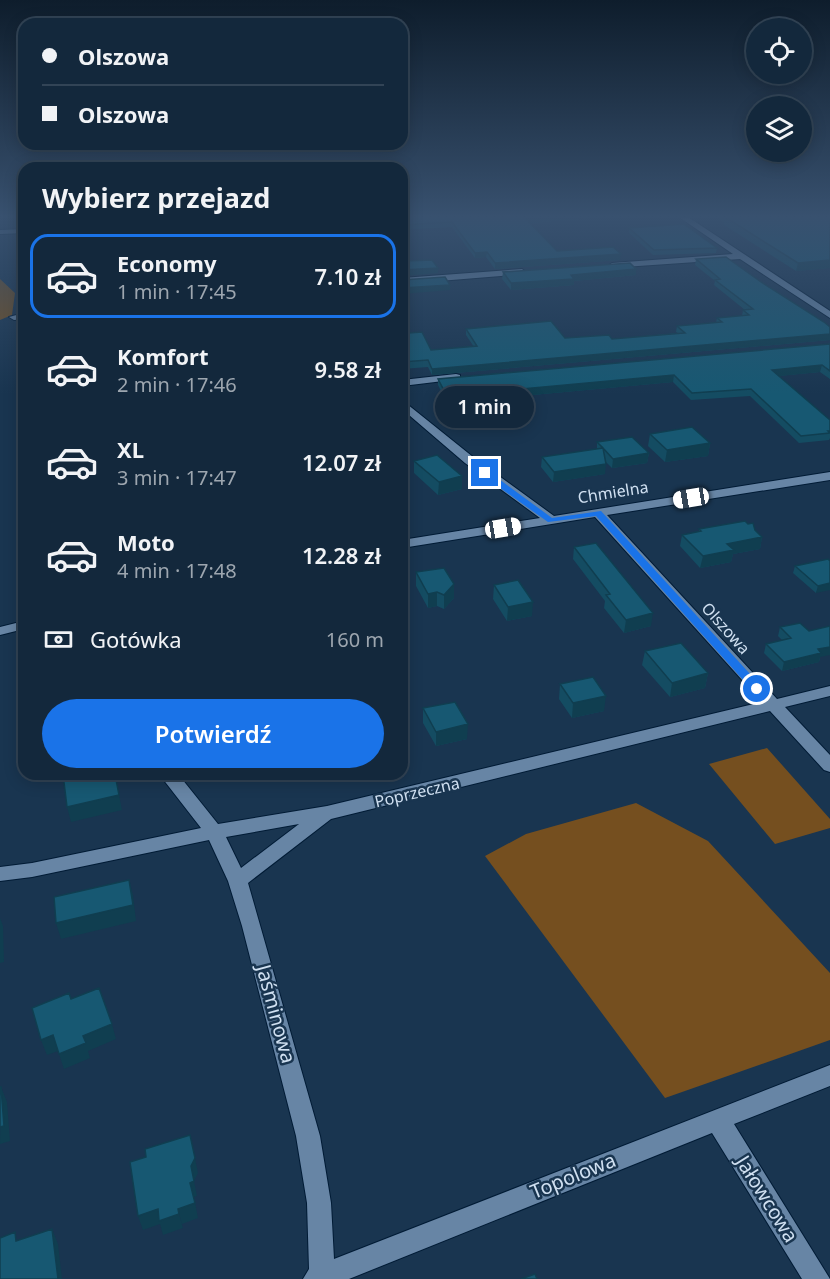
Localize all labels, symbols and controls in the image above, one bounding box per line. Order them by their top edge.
map controls [746,18,812,162]
button: locate [746,18,812,84]
text: Olszowa [78,41,169,71]
button: layers [746,96,812,162]
text: Olszowa [78,99,169,129]
text: Wybierz przejazd [42,179,270,216]
text: Economy [117,248,216,278]
icon: car [45,249,99,303]
text: 7.10 zł [314,261,381,291]
text: 1 min · 17:45 [117,278,237,305]
text: Komfort [117,341,208,371]
icon: car [45,342,99,396]
text: 9.58 zł [314,354,381,384]
text: 2 min · 17:46 [117,371,237,398]
callout: 1 min [436,386,534,428]
text: 1 min [457,393,512,420]
text: XL [117,434,144,464]
icon: car [45,435,99,489]
text: 12.07 zł [302,447,381,477]
route end [471,459,498,486]
text: 3 min · 17:47 [117,464,237,491]
street label: Chmielna [576,476,650,508]
car [672,486,710,510]
car [484,516,522,540]
text: Moto [117,527,175,557]
icon: car [45,528,99,582]
text: 12.28 zł [302,540,381,570]
text: 4 min · 17:48 [117,557,237,584]
street label: Olszowa [697,597,755,659]
icon: cash [42,623,75,656]
text: Gotówka [90,624,182,654]
text: 160 m [326,626,384,653]
route start [743,675,770,702]
button: Potwierdź [42,699,384,768]
street label: Poprzeczna [372,772,462,812]
street label: Jaśminowa [250,960,303,1066]
street label: Topolowa [526,1146,620,1205]
street label: Jałowcowa [729,1149,805,1247]

